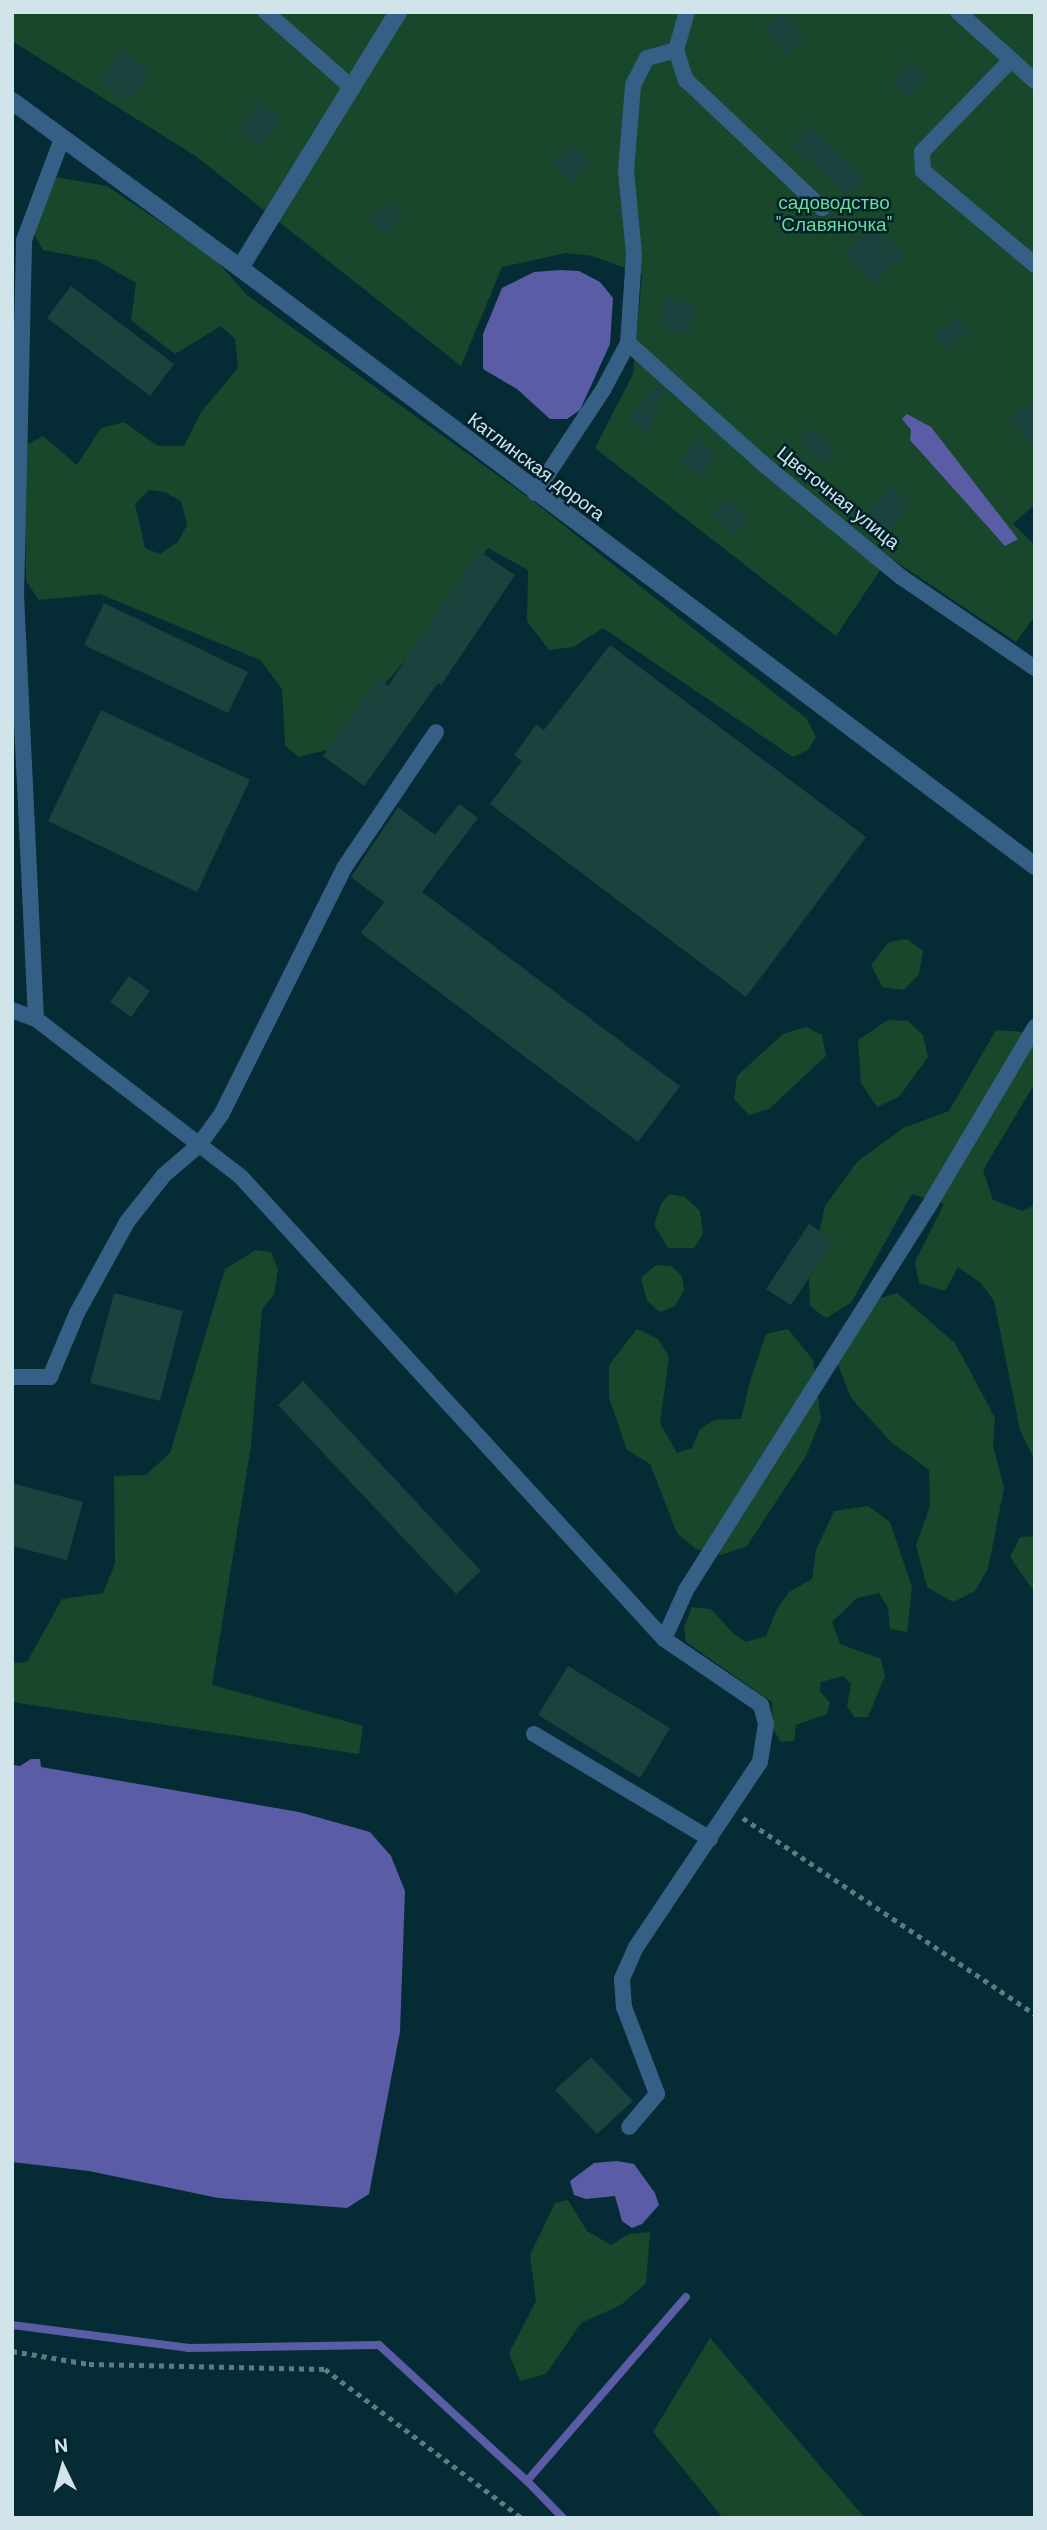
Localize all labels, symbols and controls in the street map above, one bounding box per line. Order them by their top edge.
park label: садоводство "Славяночка" [776,192,892,236]
street label: Катлинская дорога [463,408,609,526]
street label: Цветочная улица [772,442,904,554]
north arrow [28,2432,98,2502]
text: N [53,2433,69,2459]

